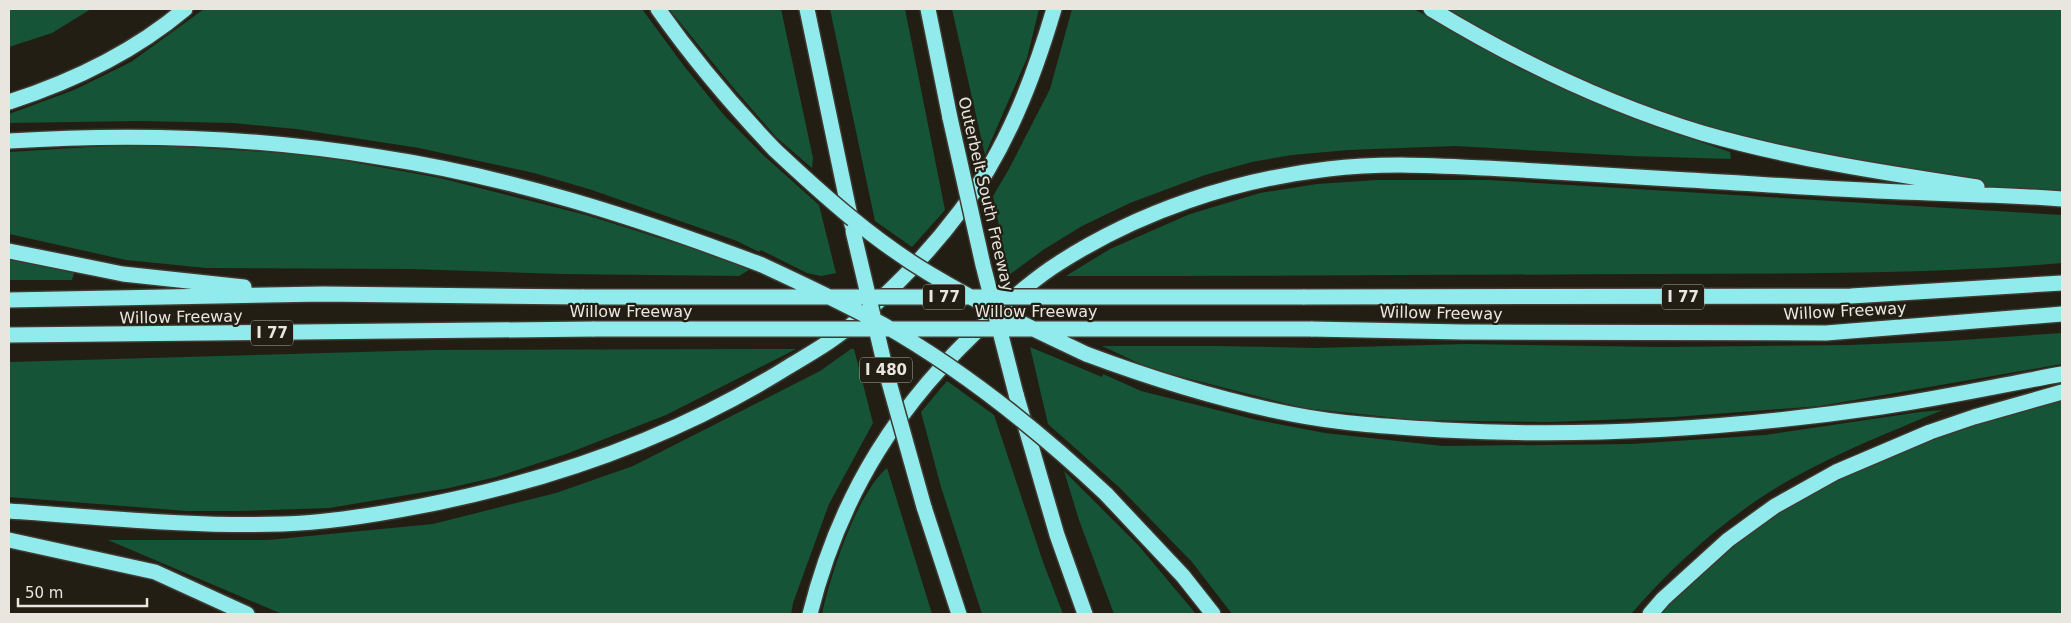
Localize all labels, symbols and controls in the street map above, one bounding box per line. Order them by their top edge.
street label: Outerbelt South Freeway [954,95,1018,293]
road number: I 77 [923,284,965,310]
road number: I 77 [1662,284,1704,310]
street label: Willow Freeway [1783,298,1907,324]
street label: Willow Freeway [569,302,693,321]
street label: Willow Freeway [974,302,1098,321]
street label: Willow Freeway [1379,302,1503,324]
street label: Willow Freeway [119,306,243,328]
road number: I 77 [251,320,293,346]
road number: I 480 [860,358,912,382]
scale bar [18,576,146,608]
text: 50 m [25,584,63,602]

